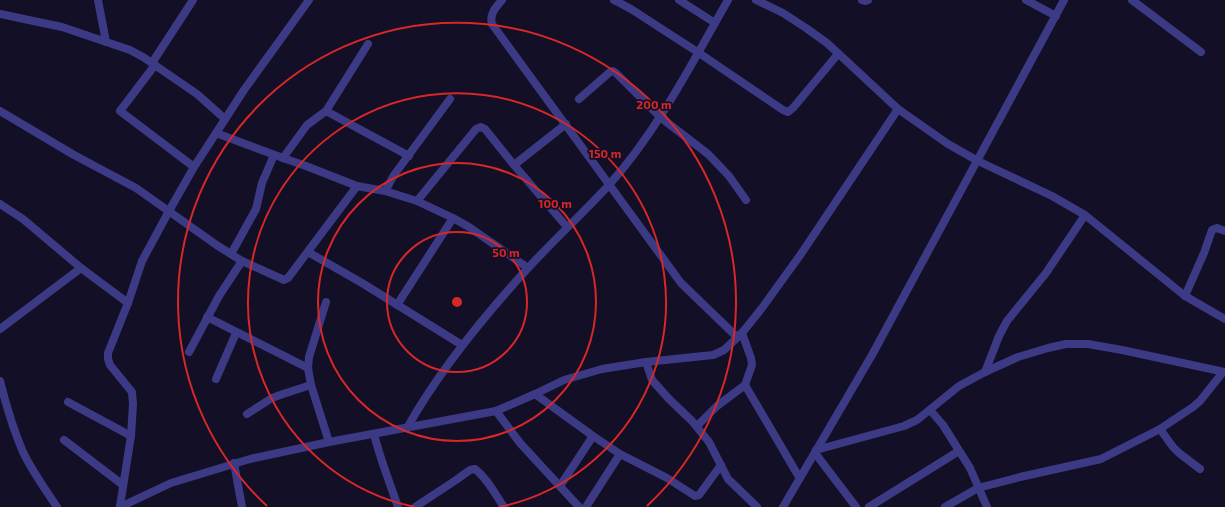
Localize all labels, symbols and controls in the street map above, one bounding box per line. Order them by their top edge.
text: 200 m [636,97,672,111]
text: 150 m [589,146,621,160]
text: 100 m [538,196,572,210]
text: 50 m [492,245,520,259]
centre of rings [450,295,464,309]

